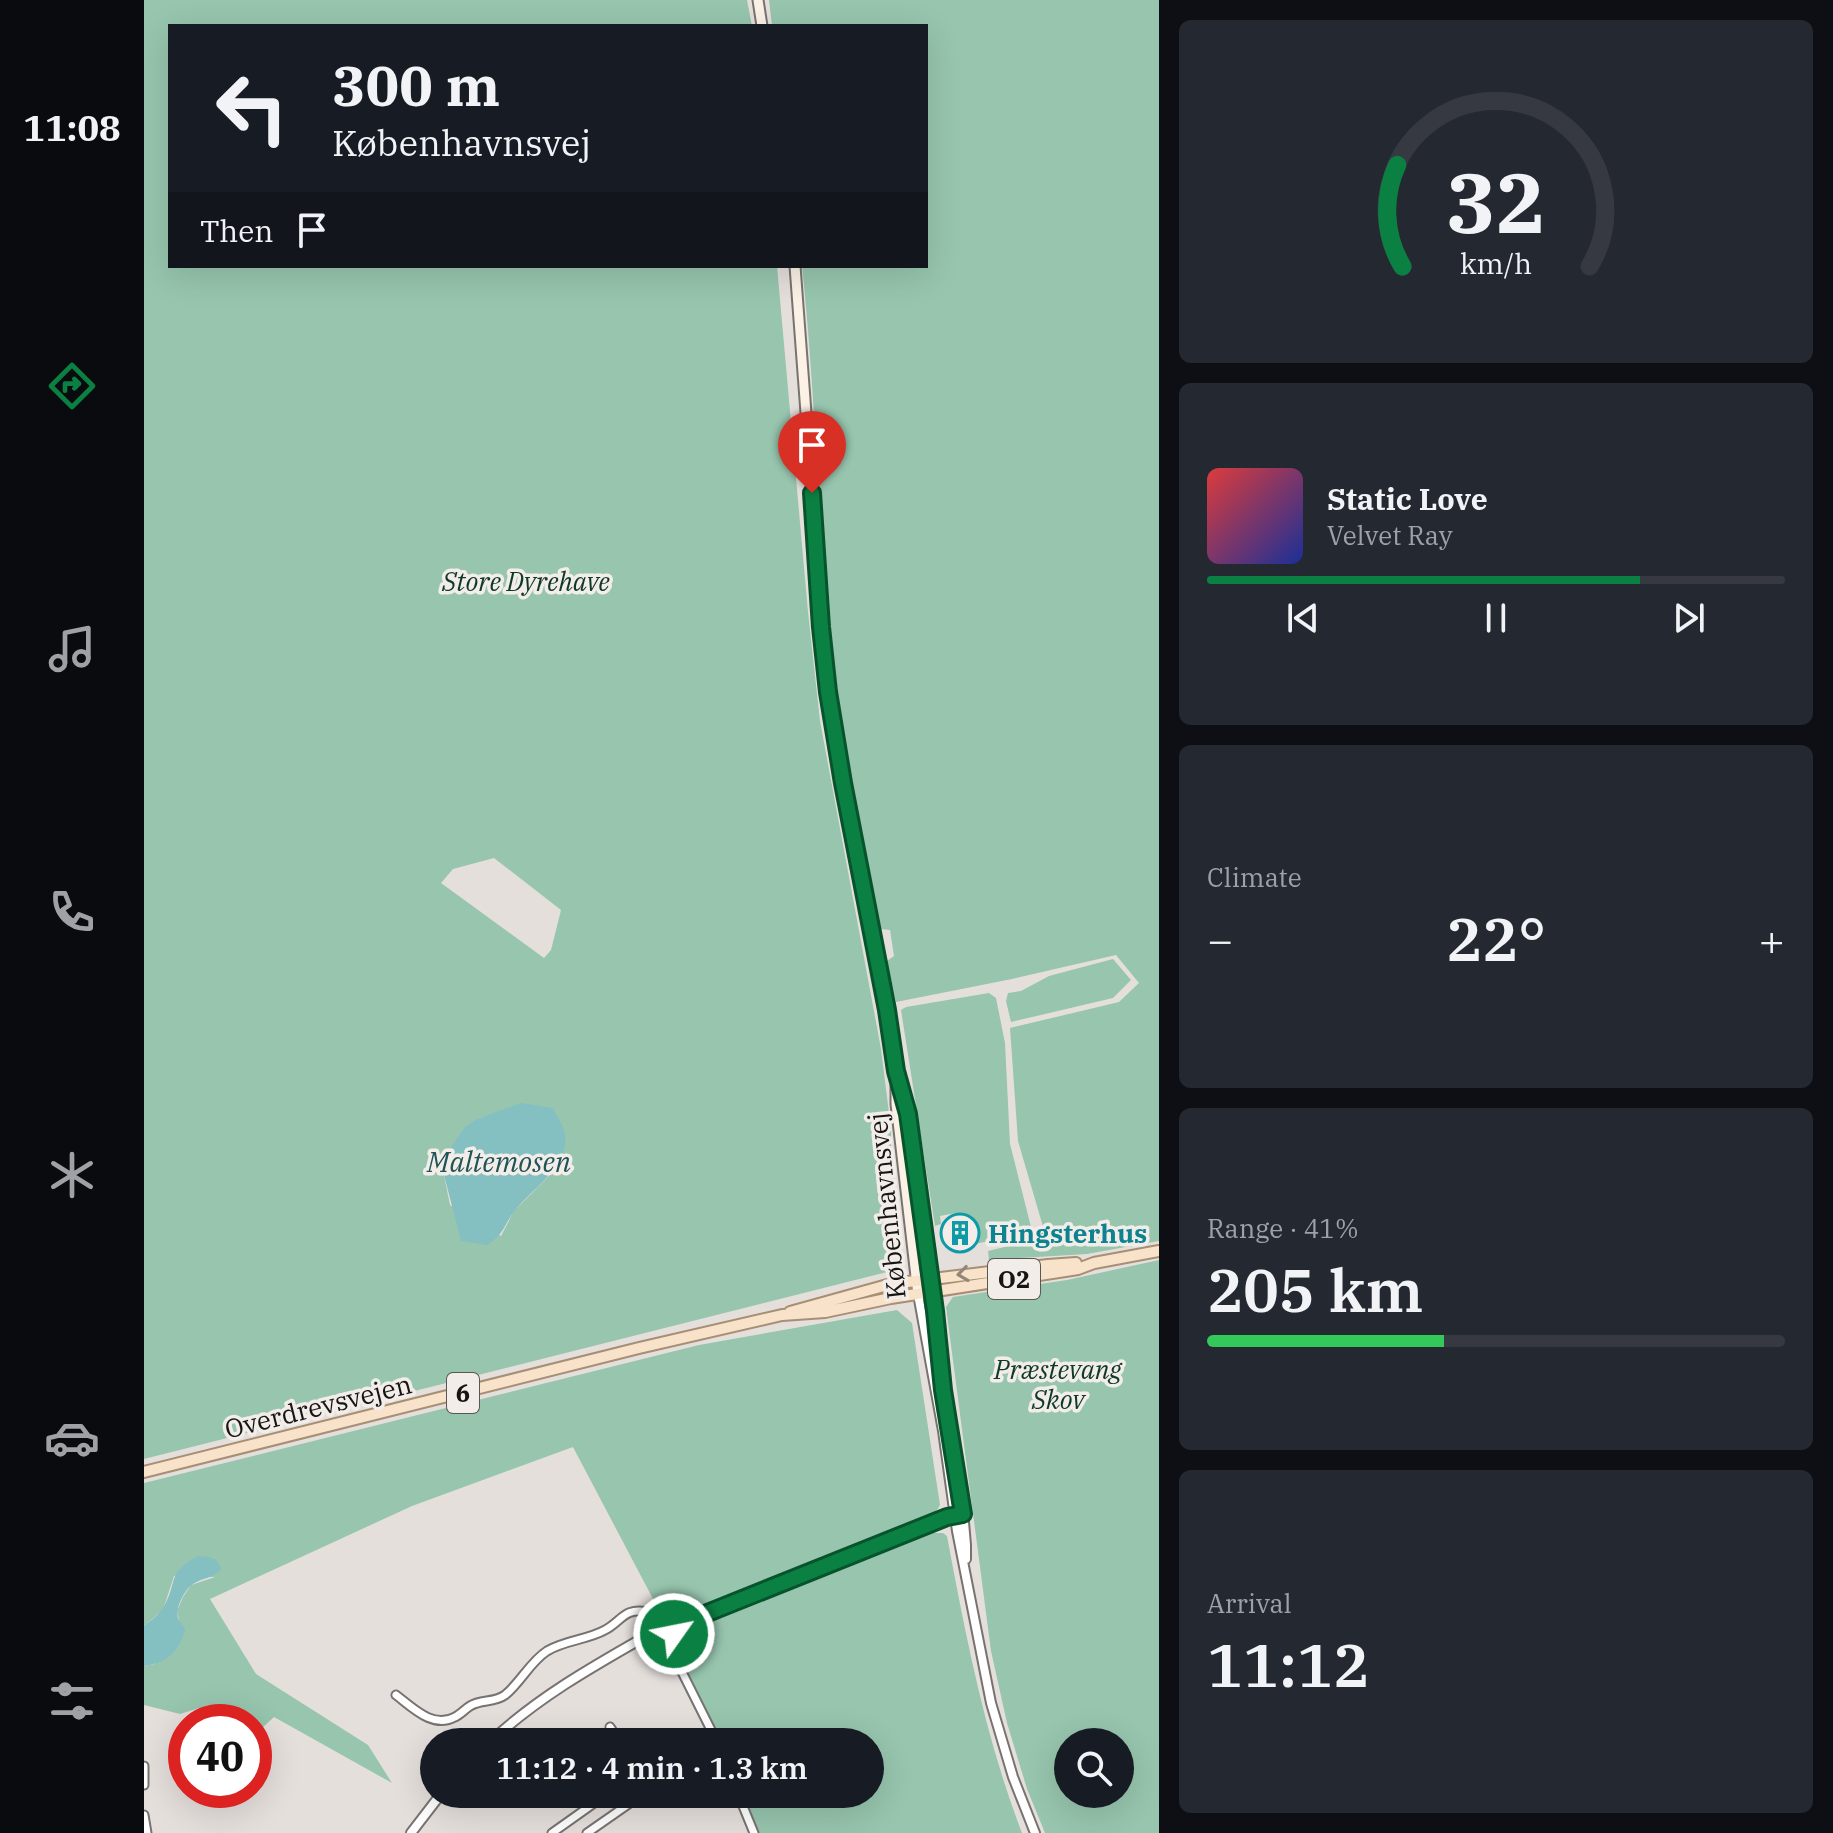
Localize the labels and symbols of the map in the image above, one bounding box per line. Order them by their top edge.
pin [778,411,846,493]
park label: Store Dyrehave [441,564,610,598]
street label: Københavnsvej [859,1111,913,1301]
water label: Maltemosen [426,1143,571,1180]
building icon: Hingsterhus [939,1212,981,1254]
place label: Hingsterhus [988,1216,1147,1250]
road number: O2 [988,1259,1040,1299]
one-way arrow [956,1266,969,1283]
park label: Præstevang Skov [993,1352,1123,1416]
street label: Overdrevsvejen [221,1366,415,1446]
road number: 6 [447,1373,479,1413]
position arrow [632,1592,716,1676]
speed limit sign: 40 [168,1704,272,1808]

